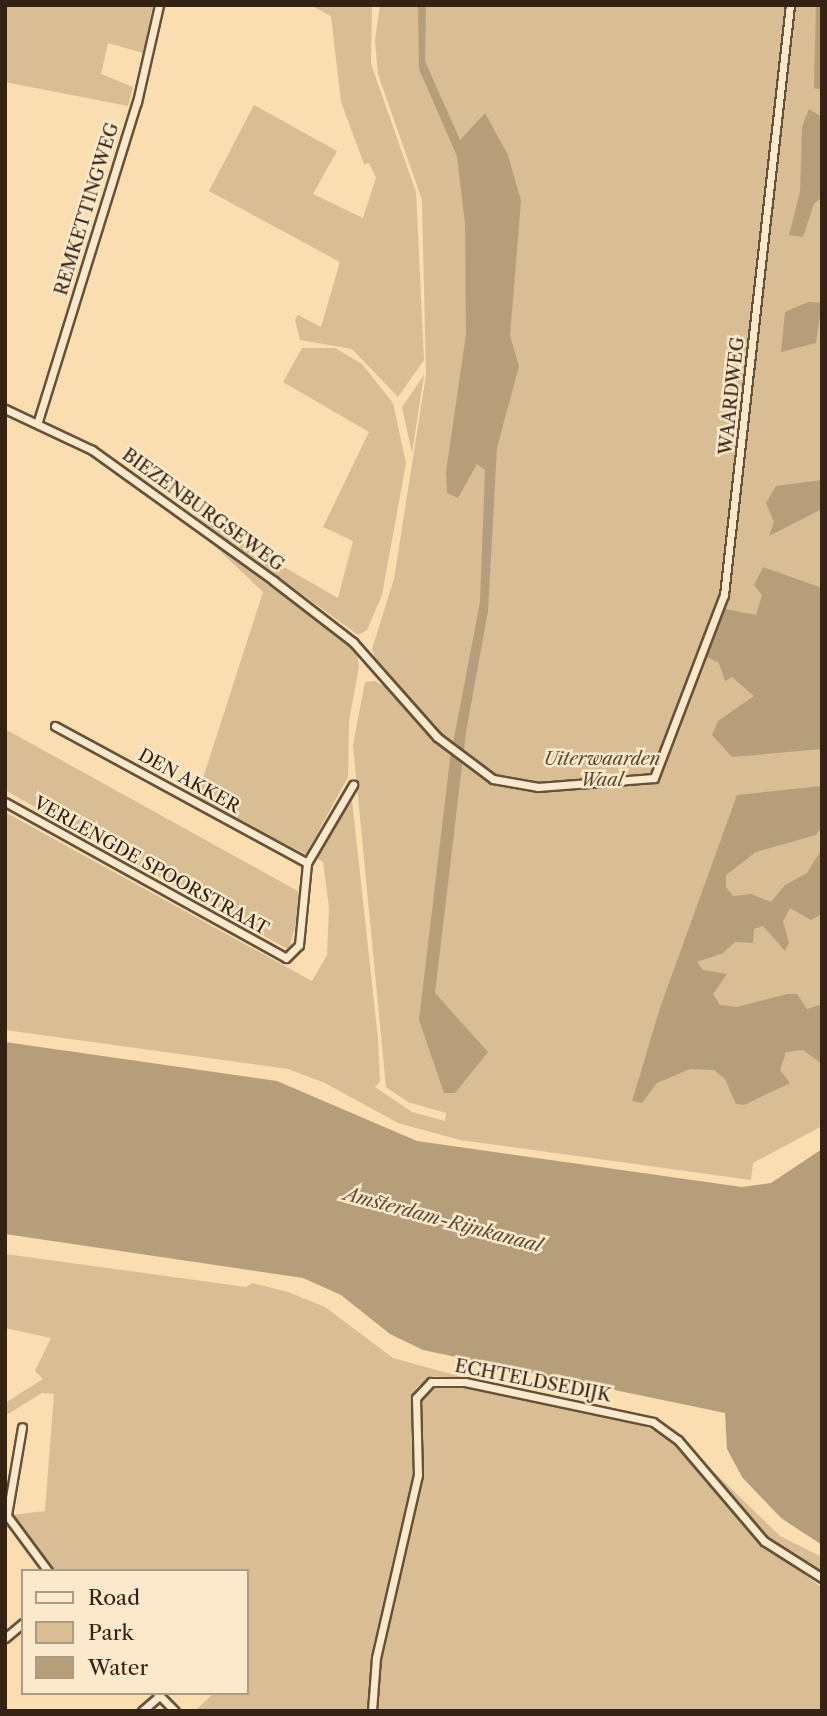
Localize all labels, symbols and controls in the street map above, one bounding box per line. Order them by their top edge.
street label: REMKETTINGWEG [50,120,124,298]
street label: WAARDWEG [715,336,749,456]
street label: BIEZENBURGSEWEG [118,444,288,576]
street label: DEN AKKER [134,744,244,818]
park label: Uiterwaarden Waal [544,749,660,792]
street label: VERLENGDE SPOORSTRAAT [30,792,272,940]
water label: Amsterdam-Rijnkanaal [341,1183,545,1257]
street label: ECHTELDSEDIJK [453,1355,613,1407]
legend [21,1569,248,1695]
text: Road [88,1585,140,1610]
text: Park [88,1620,134,1645]
text: Water [88,1655,148,1680]

